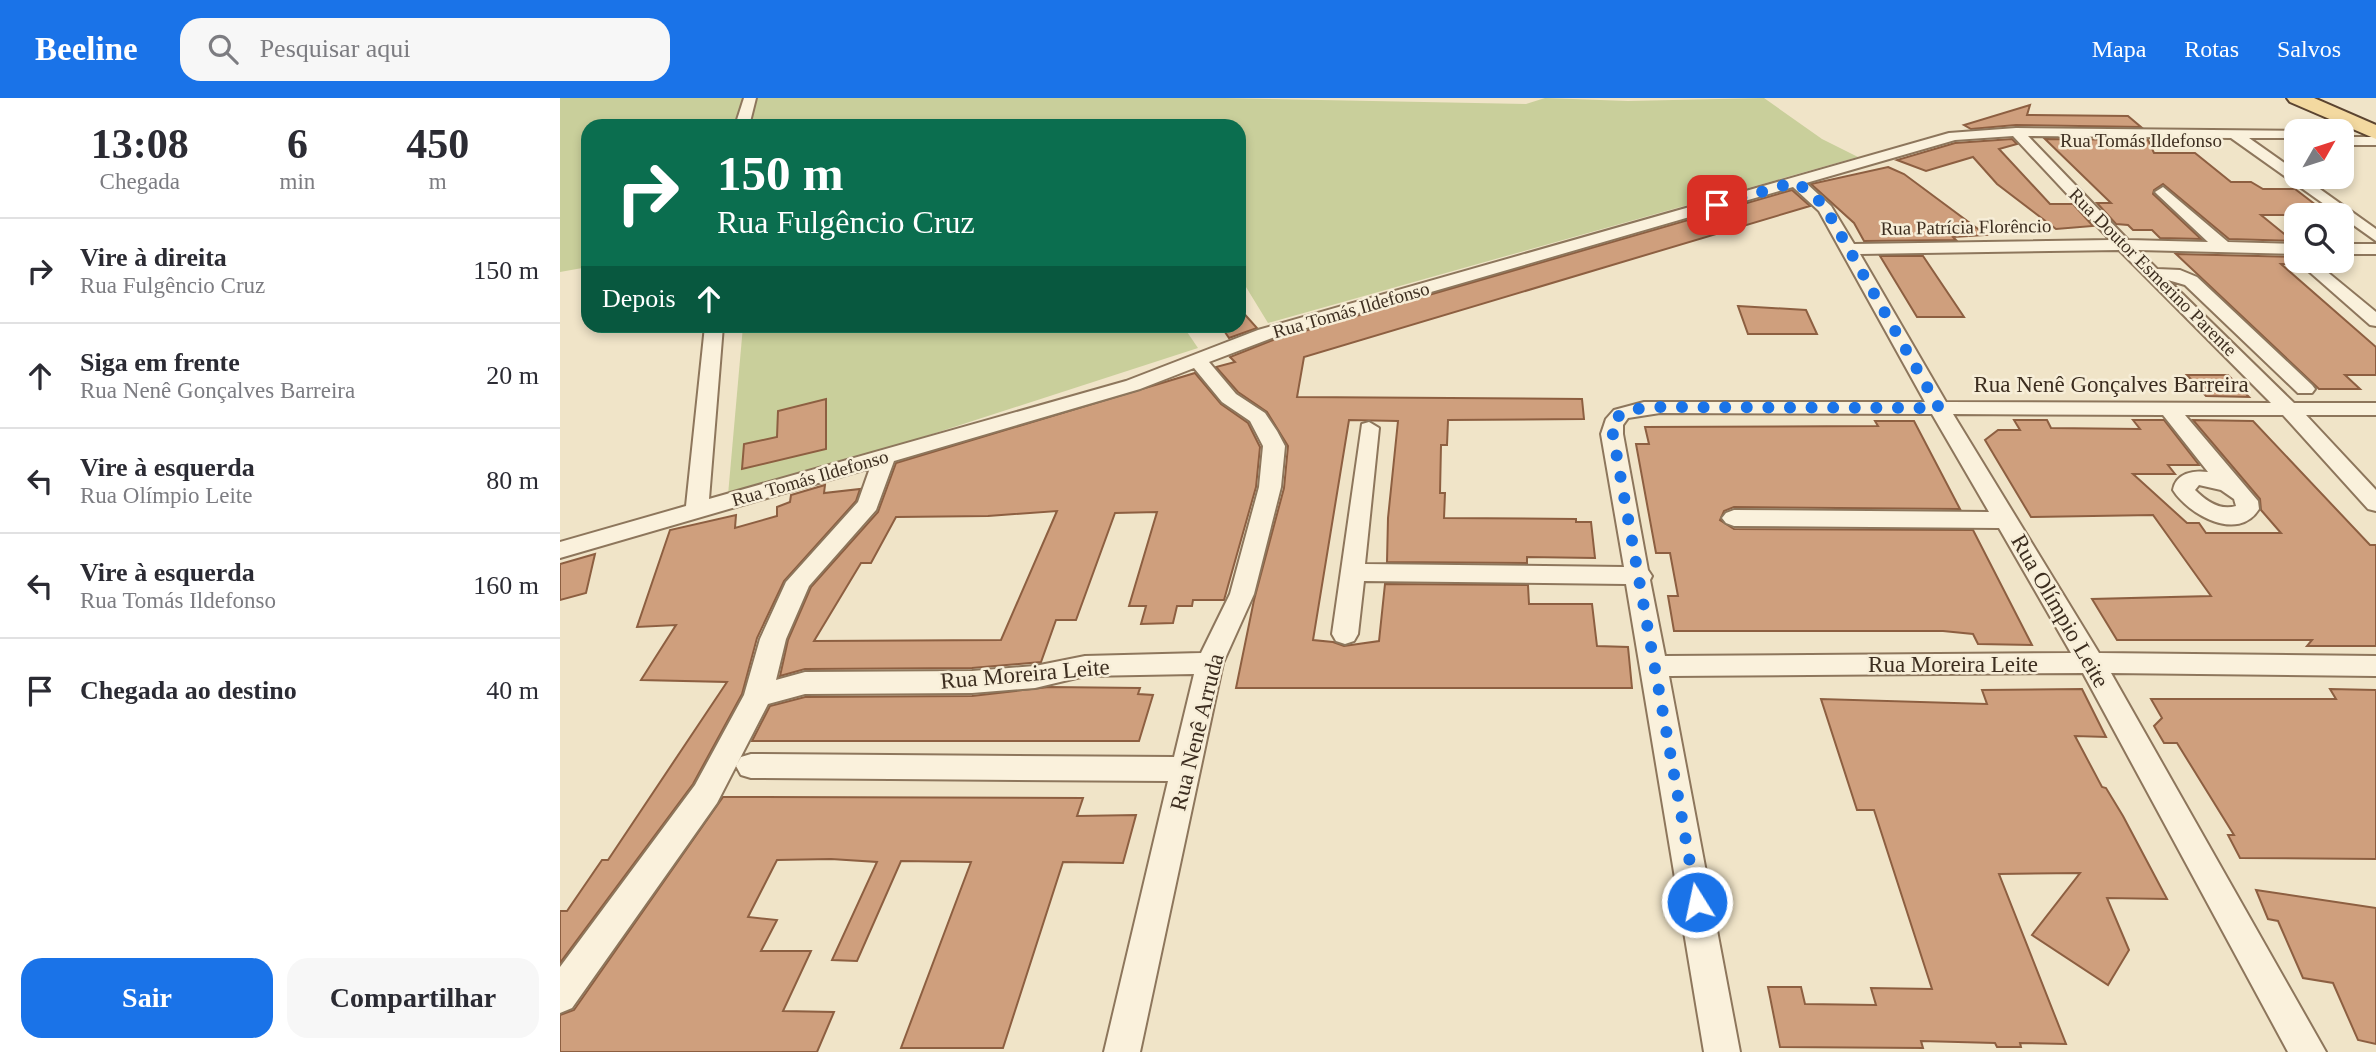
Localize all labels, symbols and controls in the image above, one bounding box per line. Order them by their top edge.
search box [180,18,670,81]
icon: search [204,30,242,68]
text: Beeline [35,31,138,67]
text: Pesquisar aqui [260,34,411,63]
text: Mapa [2092,36,2146,62]
text: Rotas [2184,36,2239,62]
text: Salvos [2277,36,2341,62]
north arrow [2284,119,2354,189]
map controls [2284,119,2354,273]
text: 13:08 [91,121,189,167]
text: 6 [287,121,308,167]
text: 450 [406,121,469,167]
street label: Rua Tomás Ildefonso [2060,130,2222,151]
text: 150 m [717,146,844,201]
icon: right [602,147,693,238]
text: Chegada [100,169,180,194]
text: min [280,169,315,194]
text: m [429,169,447,194]
pin [1687,175,1747,235]
street label: Rua Doutor Esmerino Parente [2065,184,2241,360]
icon: arrive [1698,186,1736,224]
button: search [2284,203,2354,273]
text: Rua Fulgêncio Cruz [717,204,975,240]
street label: Rua Patrícia Florêncio [1880,215,2052,239]
text: Vire à direita [80,243,227,272]
icon: right [21,252,59,290]
text: 150 m [473,256,539,285]
text: Rua Fulgêncio Cruz [80,273,265,298]
street label: Rua Tomás Ildefonso [1270,278,1432,342]
icon: ahead [690,280,728,318]
text: Depois [602,284,676,313]
text: Siga em frente [80,348,240,377]
icon: ahead [21,357,59,395]
text: 20 m [486,361,539,390]
street label: Rua Nenê Gonçalves Barreira [1973,372,2249,397]
text: Rua Nenê Gonçalves Barreira [80,378,355,403]
street label: Rua Tomás Ildefonso [729,446,891,510]
text: Vire à esquerda [80,453,255,482]
icon: left [21,462,59,500]
text: 80 m [486,466,539,495]
text: Rua Olímpio Leite [80,483,252,508]
street label: Rua Olímpio Leite [2006,530,2114,692]
text: Vire à esquerda [80,558,255,587]
icon: left [21,567,59,605]
text: 160 m [473,571,539,600]
text: Rua Tomás Ildefonso [80,588,276,613]
street label: Rua Nenê Arruda [1165,651,1229,813]
street label: Rua Moreira Leite [1868,652,2038,677]
street label: Rua Moreira Leite [939,654,1111,694]
icon: arrive [21,672,59,710]
text: Chegada ao destino [80,676,297,705]
text: 40 m [486,676,539,705]
position arrow [1660,865,1734,939]
button: Sair [21,958,273,1038]
button: Compartilhar [287,958,539,1038]

